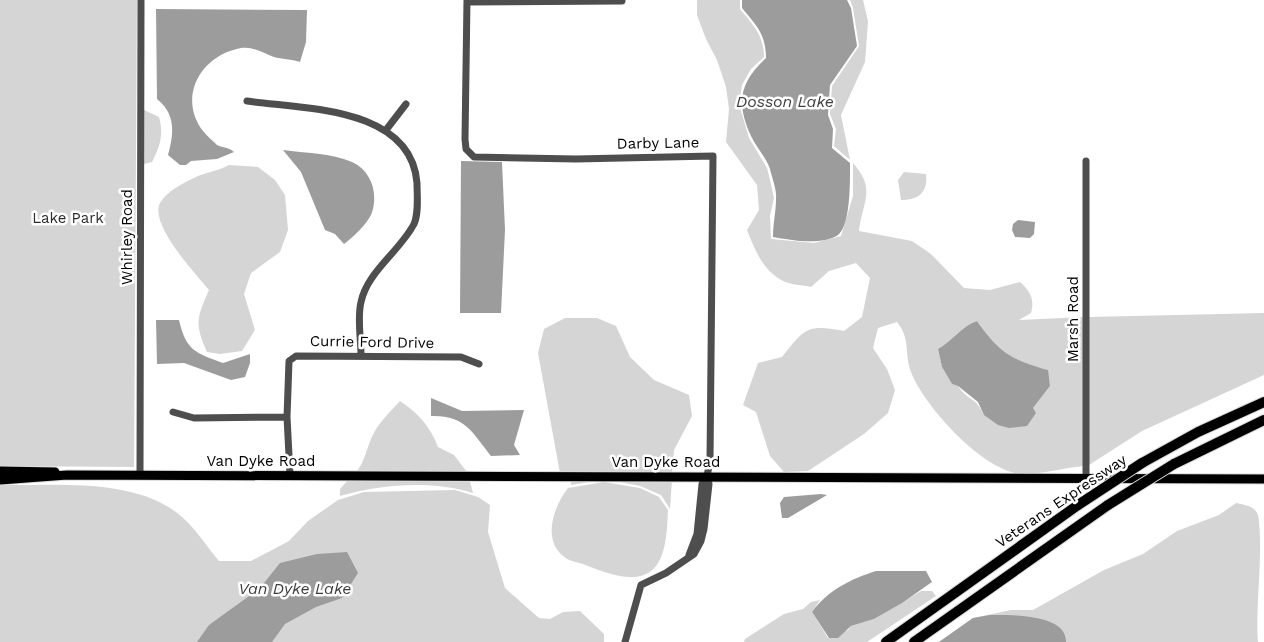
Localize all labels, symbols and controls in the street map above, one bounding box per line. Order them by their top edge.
water label: Dosson Lake [736,92,834,111]
street label: Darby Lane [617,133,699,153]
street label: Whirley Road [118,189,136,285]
park label: Lake Park [32,209,104,227]
street label: Marsh Road [1064,276,1082,362]
street label: Currie Ford Drive [310,332,434,352]
street label: Veterans Expressway [992,450,1130,552]
street label: Van Dyke Road [207,452,315,470]
street label: Van Dyke Road [612,453,720,471]
water label: Van Dyke Lake [239,579,351,598]

